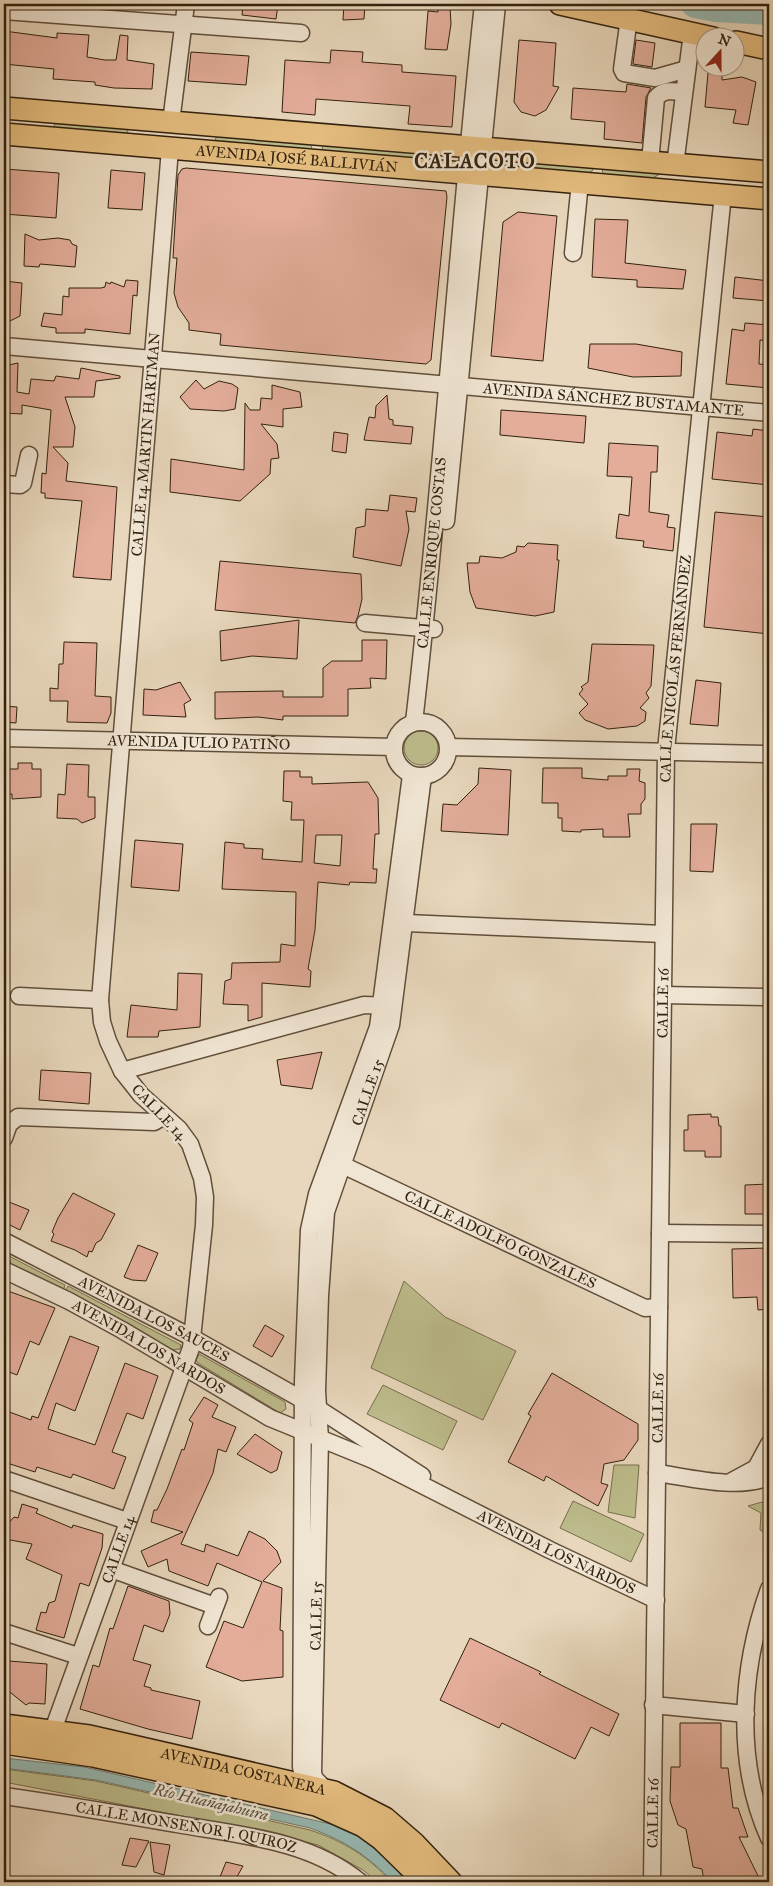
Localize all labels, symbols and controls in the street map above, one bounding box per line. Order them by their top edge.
north arrow [696,28,746,78]
text: N [716,30,733,50]
street label: AVENIDA JOSÉ BALLIVIÁN [194,141,399,176]
district label: CALACOTO [414,149,536,173]
street label: CALLE 14 MARTIN HARTMAN [128,331,164,557]
street label: AVENIDA SÁNCHEZ BUSTAMANTE [481,379,745,420]
street label: CALLE ENRIQUE COSTAS [413,456,450,649]
street label: CALLE NICOLÁS FERNÁNDEZ [657,554,695,783]
street label: AVENIDA JULIO PATIÑO [106,731,291,754]
street label: CALLE 16 [653,967,672,1038]
street label: CALLE 15 [348,1057,387,1128]
street label: CALLE 14 [128,1080,190,1144]
street label: CALLE ADOLFO GONZALES [401,1187,599,1293]
street label: AVENIDA LOS SAUCES [75,1271,233,1366]
street label: AVENIDA LOS NARDOS [68,1295,228,1398]
street label: CALLE 16 [648,1372,667,1443]
street label: AVENIDA LOS NARDOS [473,1505,638,1598]
street label: CALLE 14 [98,1512,139,1586]
street label: CALLE 15 [307,1581,326,1651]
street label: AVENIDA COSTANERA [158,1743,328,1799]
street label: CALLE 16 [643,1777,662,1848]
water label: Río Huañajahuira [150,1779,271,1826]
street label: CALLE MONSEÑOR J. QUIROZ [74,1798,299,1857]

